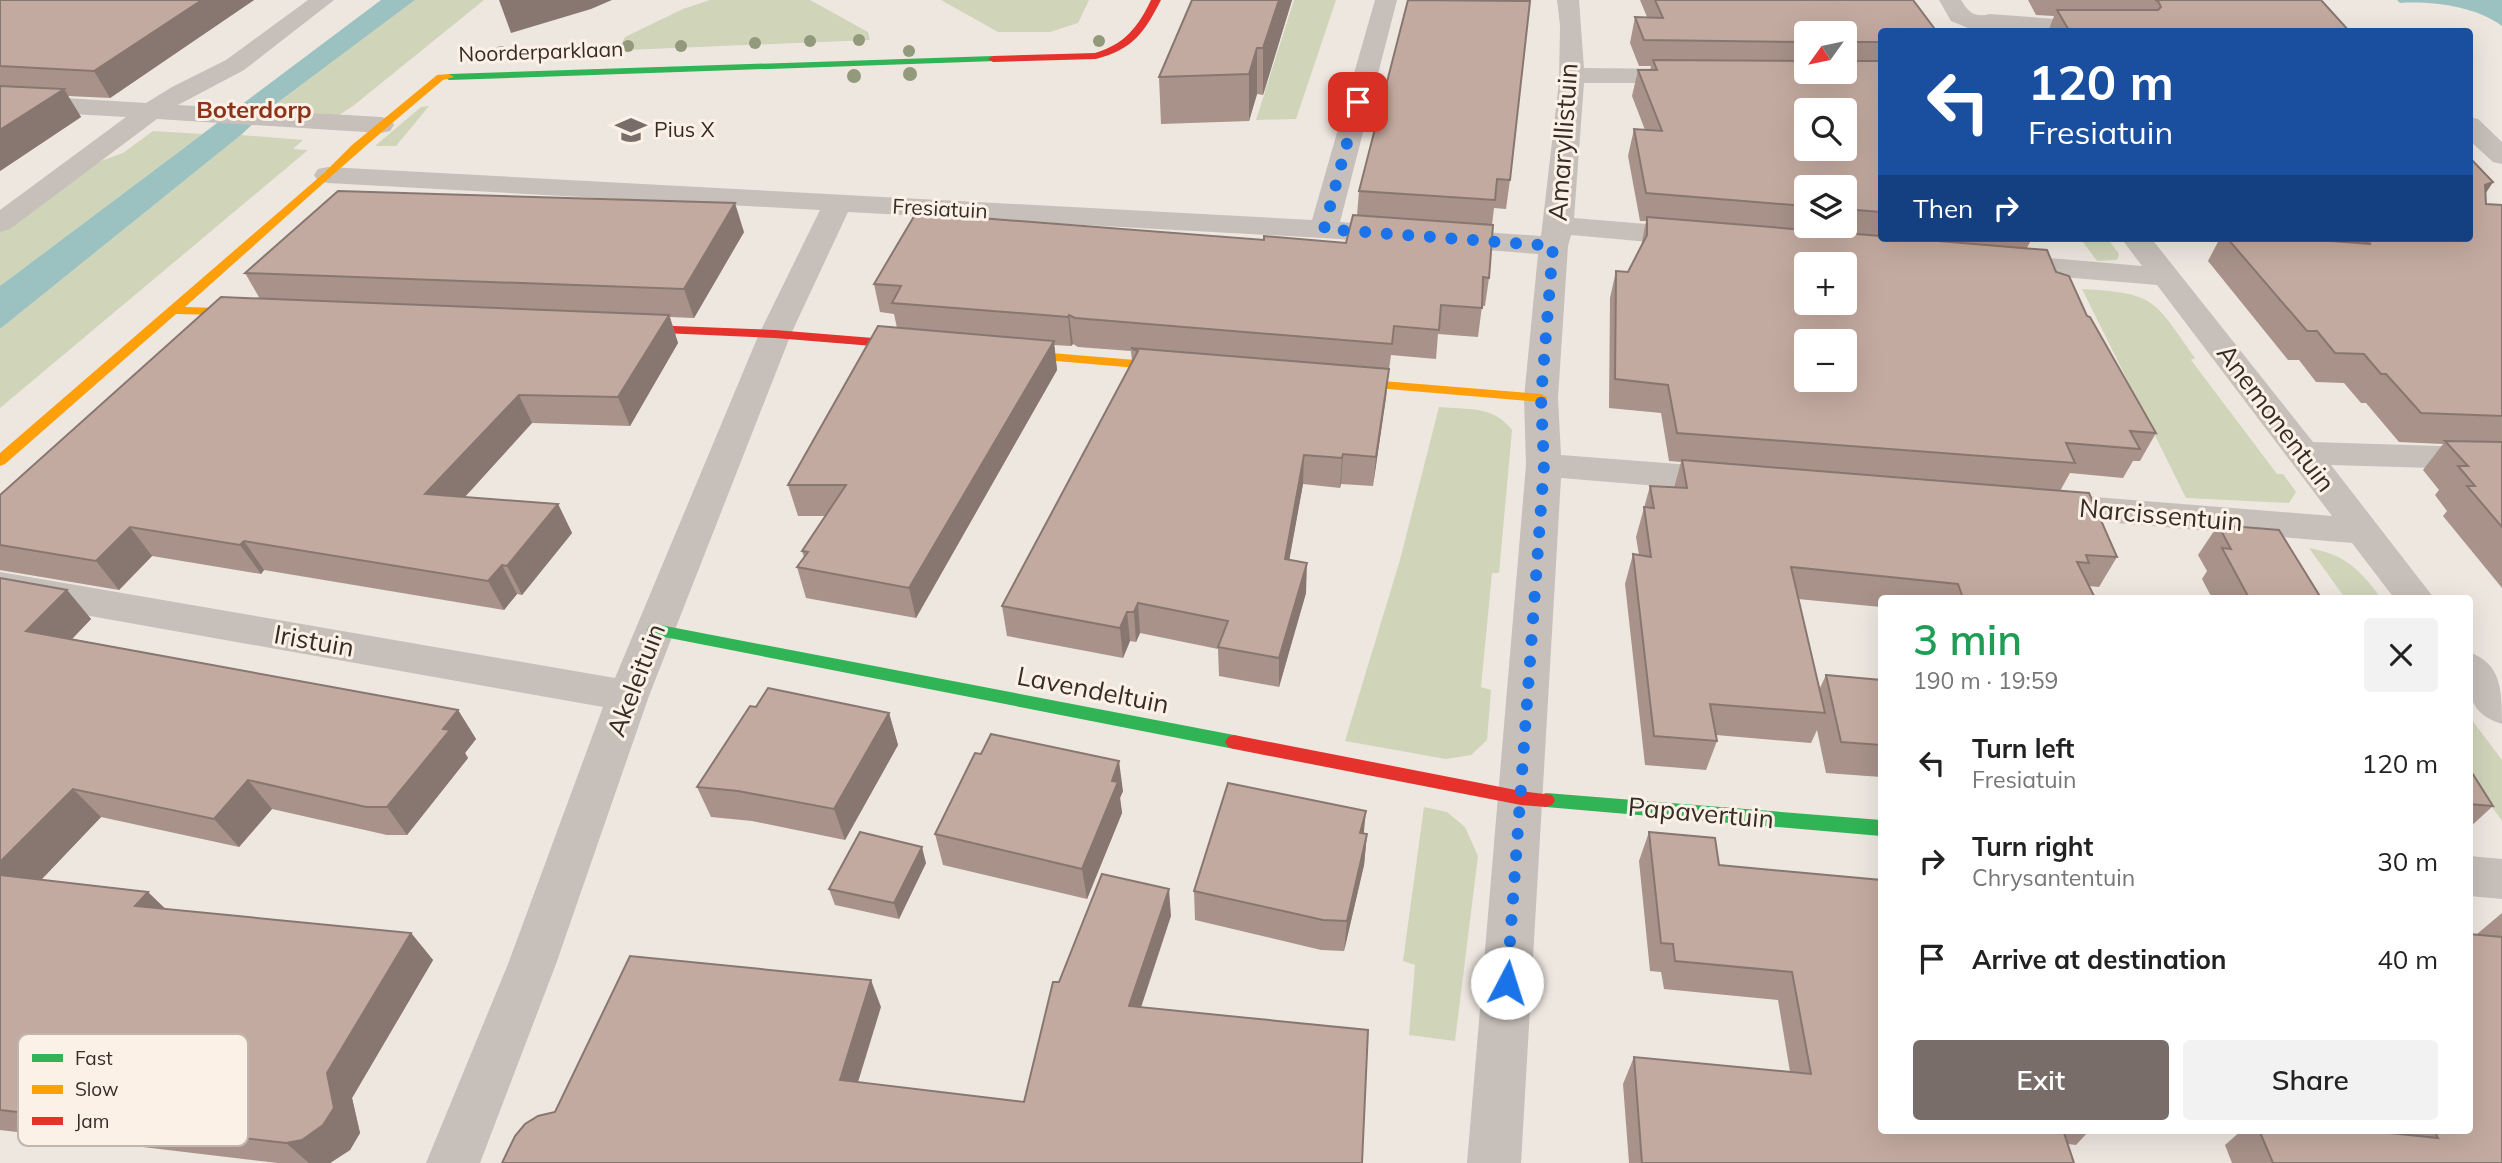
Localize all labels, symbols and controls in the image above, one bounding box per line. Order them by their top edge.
north arrow [1794,21,1857,84]
map controls [1794,21,1857,392]
street label: Noorderparklaan [458,35,624,67]
text: 120 m [2028,51,2174,112]
icon: left [1913,56,2004,147]
street label: Amaryllistuin [1541,62,1584,222]
pin [1328,72,1388,132]
icon: arrive [1339,83,1377,121]
district label: Boterdorp [196,94,312,124]
button: search [1794,98,1857,161]
text: Fresiatuin [2028,112,2173,152]
school or university icon: Pius X [614,113,648,147]
place label: Pius X [654,116,715,142]
button: layers [1794,175,1857,238]
icon: right [1987,189,2025,227]
text: Then [1913,192,1973,225]
street label: Fresiatuin [892,193,988,223]
button: + [1794,252,1857,315]
button: − [1794,329,1857,392]
street label: Anemonentuin [2210,337,2343,498]
street label: Narcissentuin [2078,491,2244,538]
text: 3 min [1913,613,2022,666]
street label: Iristuin [272,617,357,664]
button: close [2364,618,2438,692]
street label: Akeleituin [599,619,672,741]
street label: Lavendeltuin [1014,659,1172,720]
text: 190 m · 19:59 [1913,666,2058,695]
text: Turn left [1972,732,2074,765]
icon: left [1913,744,1951,782]
text: 120 m [2362,747,2438,780]
text: Fresiatuin [1972,765,2076,794]
street label: Papavertuin [1627,790,1775,835]
text: Turn right [1972,830,2093,863]
icon: right [1913,842,1951,880]
text: 30 m [2377,845,2438,878]
text: Chrysantentuin [1972,863,2135,892]
icon: arrive [1913,940,1951,978]
text: Arrive at destination [1972,943,2227,976]
text: 40 m [2377,943,2438,976]
position arrow [1470,946,1544,1020]
legend [18,1034,248,1146]
button: Exit [1913,1040,2169,1120]
button: Share [2183,1040,2438,1120]
text: Fast [75,1046,113,1070]
text: Slow [75,1077,119,1101]
text: Jam [75,1109,109,1133]

